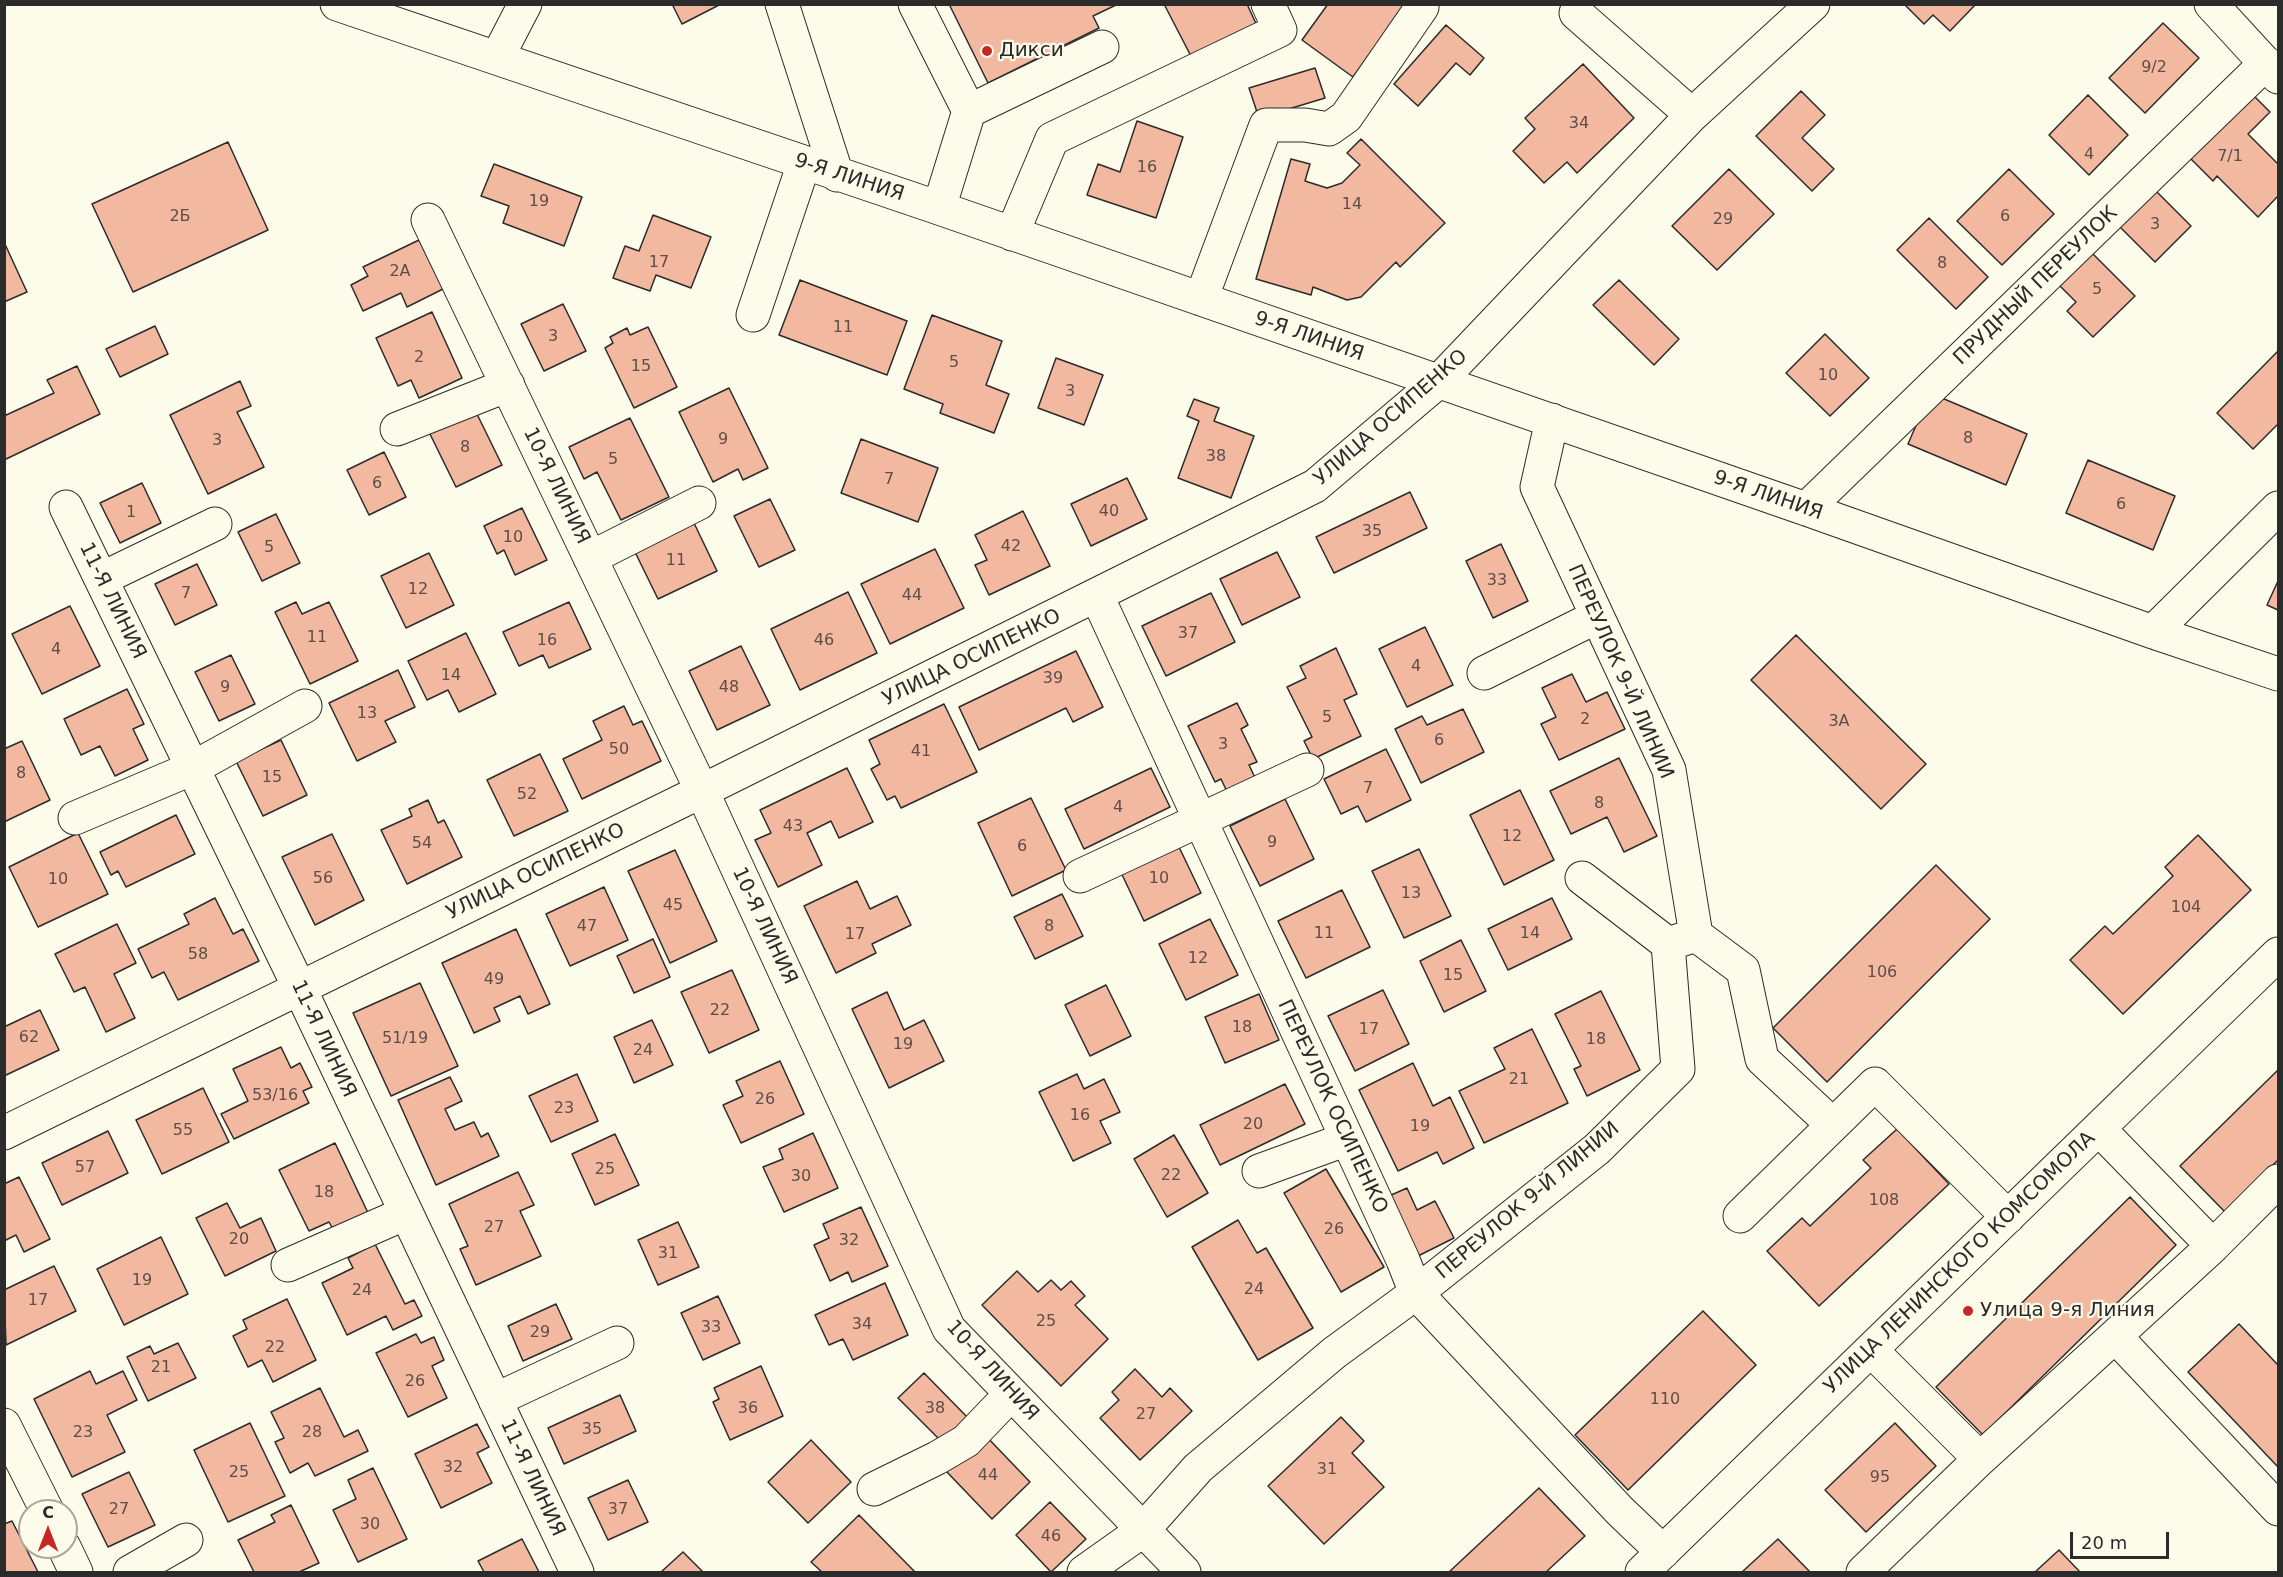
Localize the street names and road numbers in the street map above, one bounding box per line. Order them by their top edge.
street label: 9-Я ЛИНИЯ [791,149,907,207]
street label: ПРУДНЫЙ ПЕРЕУЛОК [1949,201,2123,371]
street label: 9-Я ЛИНИЯ [1251,307,1367,367]
street label: УЛИЦА ОСИПЕНКО [1310,345,1472,491]
street label: 10-Я ЛИНИЯ [517,424,595,548]
street label: 9-Я ЛИНИЯ [1710,466,1826,526]
street label: 11-Я ЛИНИЯ [73,539,151,663]
street label: ПЕРЕУЛОК 9-Й ЛИНИИ [1562,561,1678,783]
street label: УЛИЦА ОСИПЕНКО [879,604,1065,712]
street label: УЛИЦА ОСИПЕНКО [443,818,629,926]
street label: 10-Я ЛИНИЯ [726,863,802,989]
street label: 11-Я ЛИНИЯ [285,976,361,1102]
street label: ПЕРЕУЛОК ОСИПЕНКО [1272,996,1392,1218]
street label: ПЕРЕУЛОК 9-Й ЛИНИИ [1431,1117,1625,1285]
street label: УЛИЦА ЛЕНИНСКОГО КОМСОМОЛА [1820,1127,2100,1399]
street label: 10-Я ЛИНИЯ [941,1316,1043,1426]
street label: 11-Я ЛИНИЯ [494,1415,570,1541]

